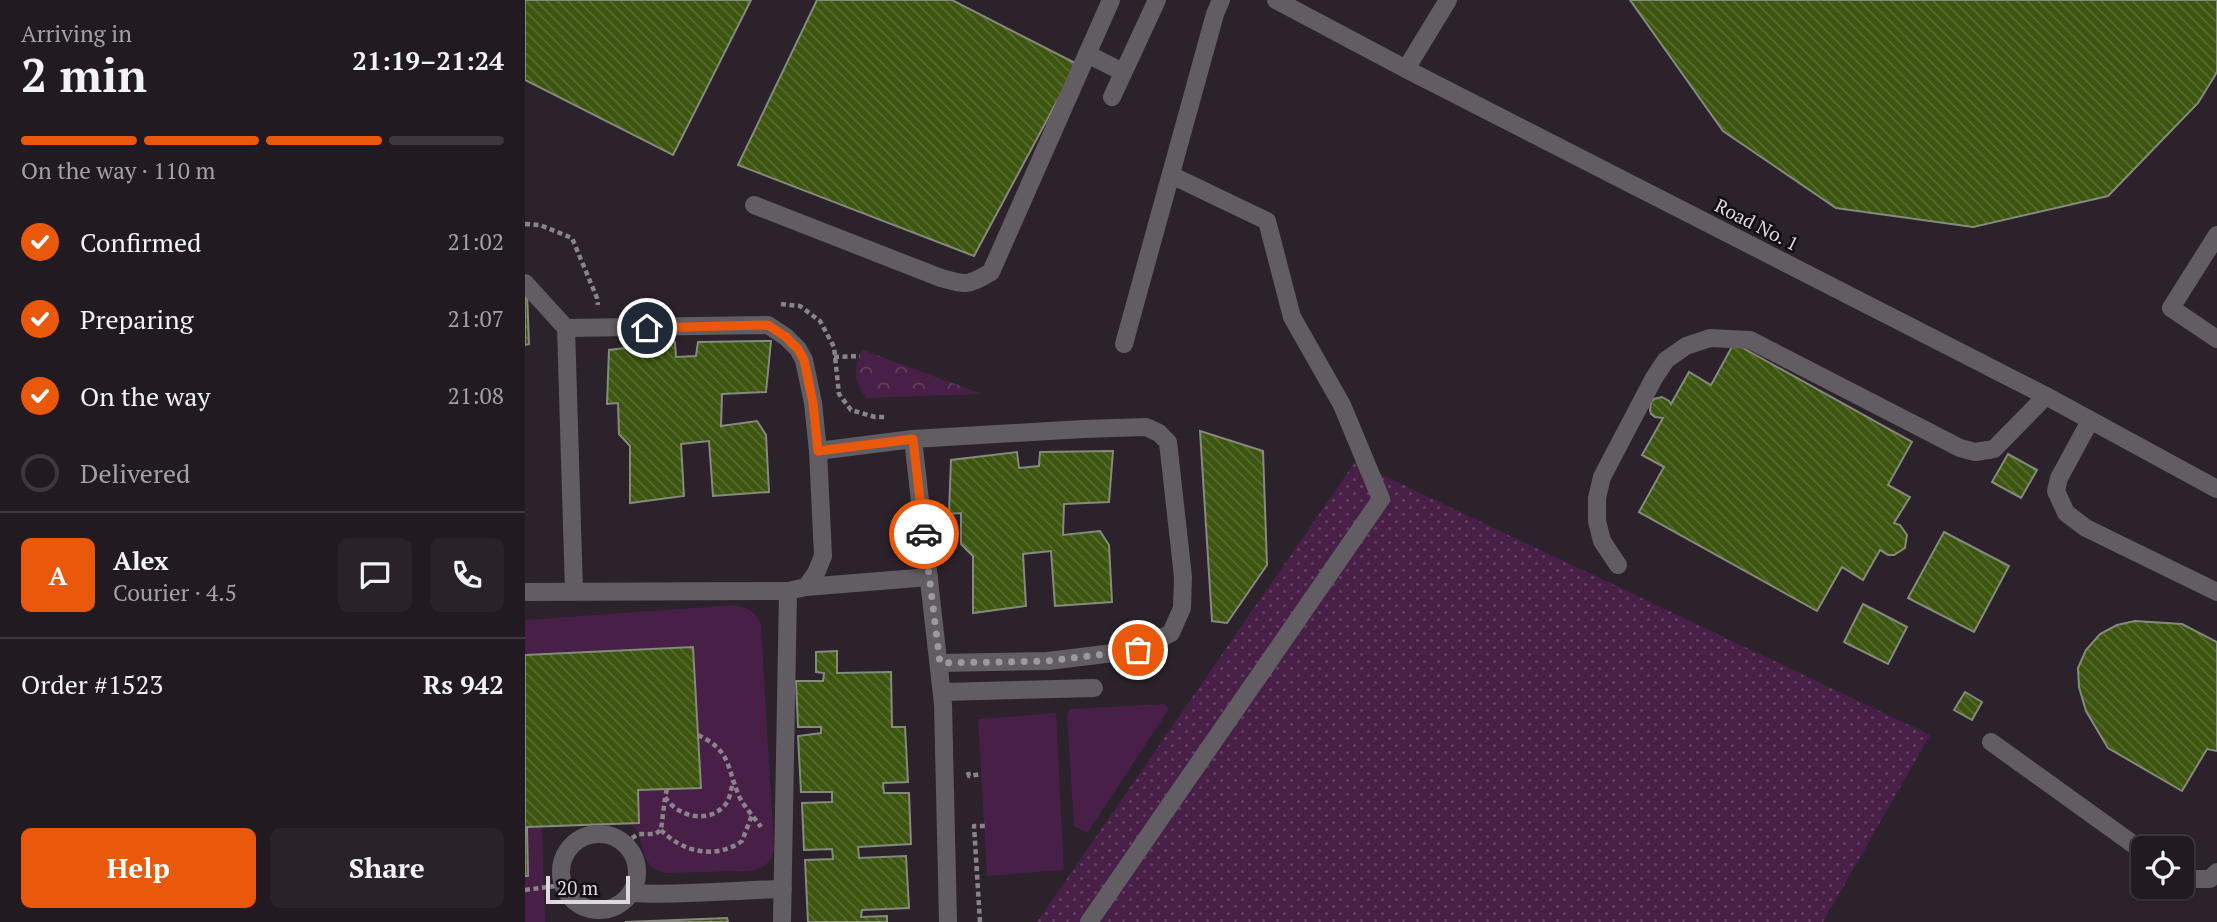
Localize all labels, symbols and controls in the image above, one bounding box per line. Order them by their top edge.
text: Arriving in [21,18,132,49]
text: 21:19–21:24 [352,43,504,77]
text: 2 min [21,44,147,105]
text: On the way · 110 m [21,155,215,186]
street label: Road No. 1 [1711,192,1803,256]
icon: check [21,223,59,261]
text: Confirmed [80,225,201,259]
text: 21:02 [447,226,504,257]
pin [617,298,677,358]
icon: check [21,300,59,338]
text: Preparing [80,302,193,336]
text: 21:07 [447,303,504,334]
icon: home [628,309,666,347]
icon: check [21,377,59,415]
text: On the way [80,379,211,413]
text: 21:08 [447,380,504,411]
text: Delivered [80,456,190,490]
courier [889,499,959,569]
icon: car [905,515,943,553]
button: chat [338,538,412,612]
button: phone [430,538,504,612]
text: Alex [113,543,169,577]
text: A [49,558,67,592]
text: Courier · 4.5 [113,577,237,608]
pin [1108,620,1168,680]
icon: bag [1119,631,1157,669]
text: Order #1523 [21,667,163,701]
text: Rs 942 [423,667,504,701]
button: Help [21,828,256,908]
button: Share [270,828,504,908]
map controls [2131,836,2194,899]
button: locate [2131,836,2194,899]
scale bar [546,873,630,905]
text: 20 m [557,875,598,900]

